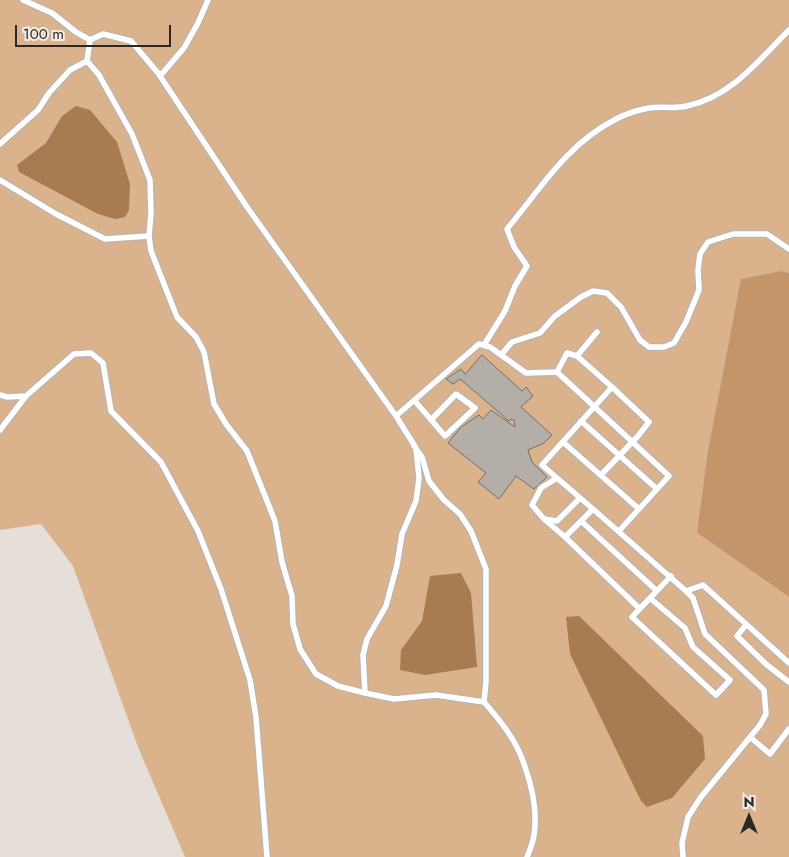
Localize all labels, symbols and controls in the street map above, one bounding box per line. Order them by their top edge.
scale bar [18,15,174,47]
text: 100 m [23,23,64,45]
north arrow [724,792,774,842]
text: N [743,792,755,812]

